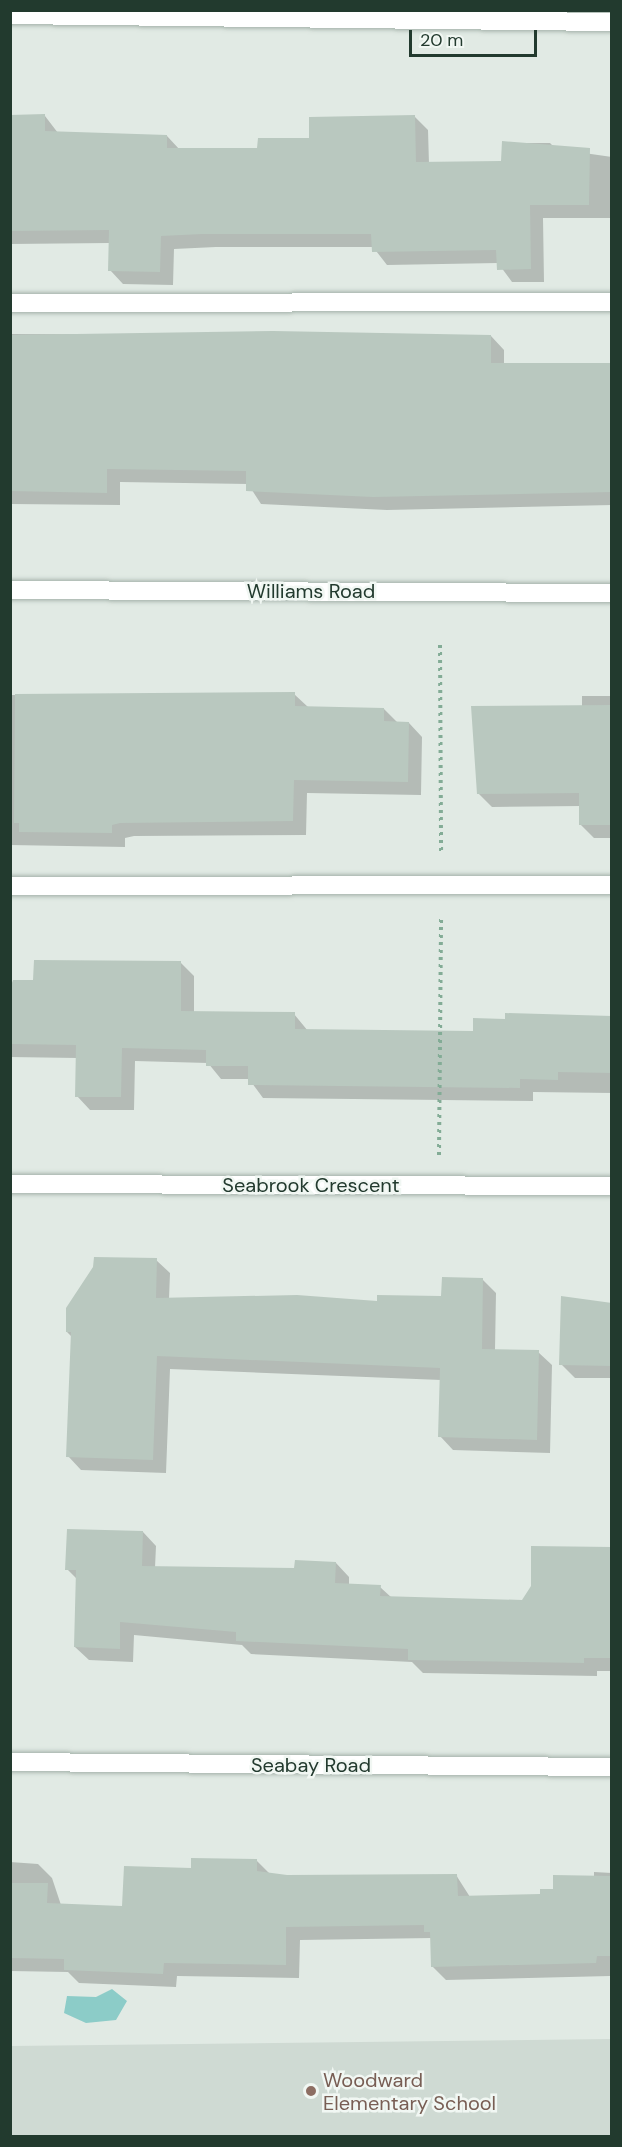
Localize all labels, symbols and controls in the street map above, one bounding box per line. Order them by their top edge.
scale bar [412,18,540,56]
text: 20 m [420,28,463,52]
street label: Williams Road [247,579,375,603]
street label: Seabrook Crescent [222,1173,400,1197]
street label: Seabay Road [251,1753,371,1777]
place label: Woodward Elementary School [323,2068,496,2115]
marker: Woodward Elementary School [304,2084,318,2098]

